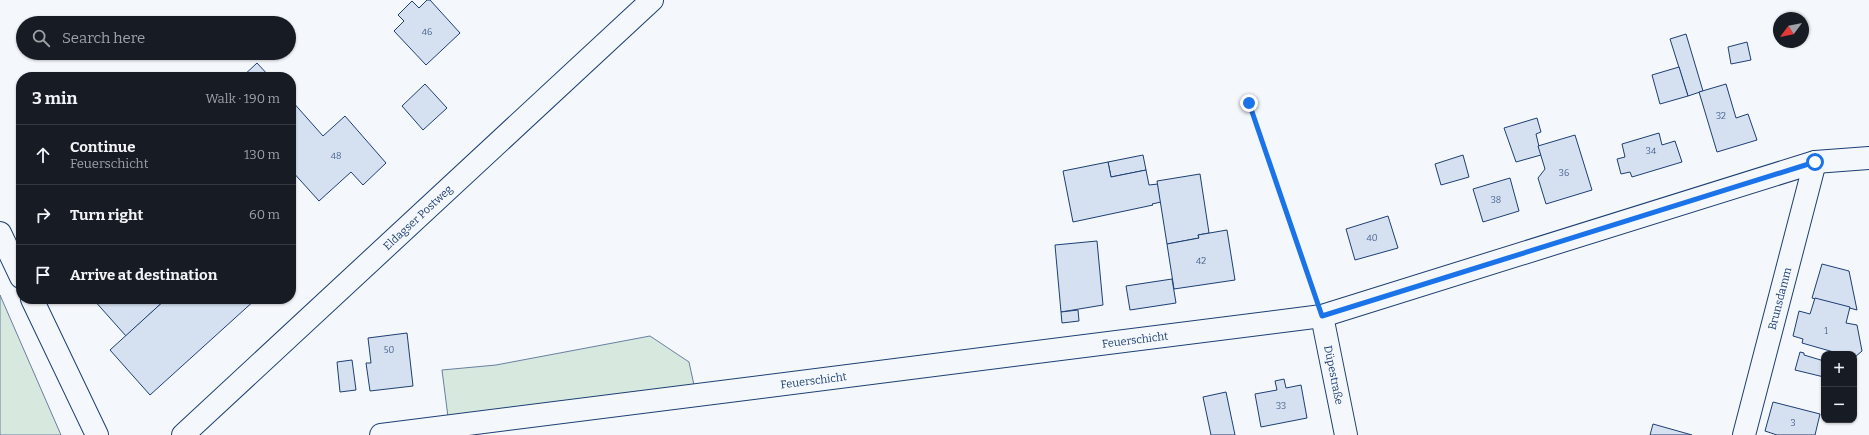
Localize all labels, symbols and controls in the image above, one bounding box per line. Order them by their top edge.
north arrow [1773,12,1809,48]
search box [16,16,296,60]
icon: search [30,27,52,49]
house number: 46 [422,27,432,37]
text: Search here [62,29,145,47]
text: 3 min [32,88,77,109]
text: Walk · 190 m [205,91,280,106]
route end [1240,94,1258,112]
house number: 32 [1716,111,1726,121]
text: Continue [70,138,136,156]
icon: ahead [32,144,54,166]
house number: 34 [1646,146,1657,156]
text: 130 m [244,147,280,162]
house number: 48 [331,151,341,161]
route start [1806,153,1824,171]
text: Feuerschicht [70,156,148,171]
house number: 36 [1559,168,1569,178]
street label: Eldagser Postweg [380,182,455,253]
house number: 38 [1491,195,1501,205]
icon: right [32,204,54,226]
text: Turn right [70,206,143,224]
text: 60 m [249,207,280,222]
house number: 40 [1366,233,1378,243]
house number: 42 [1196,256,1206,266]
icon: arrive [32,264,54,286]
street label: Brunsdamm [1765,265,1794,331]
text: Arrive at destination [70,266,217,284]
house number: 1 [1824,326,1828,336]
street label: Feuerschicht [1101,329,1169,350]
street label: Düpestraße [1322,344,1346,406]
house number: 50 [384,345,395,355]
map controls [1821,351,1857,423]
button: + [1821,351,1857,387]
street label: Feuerschicht [780,370,847,391]
button: − [1821,387,1857,423]
house number: 33 [1276,401,1286,411]
house number: 3 [1790,418,1796,428]

